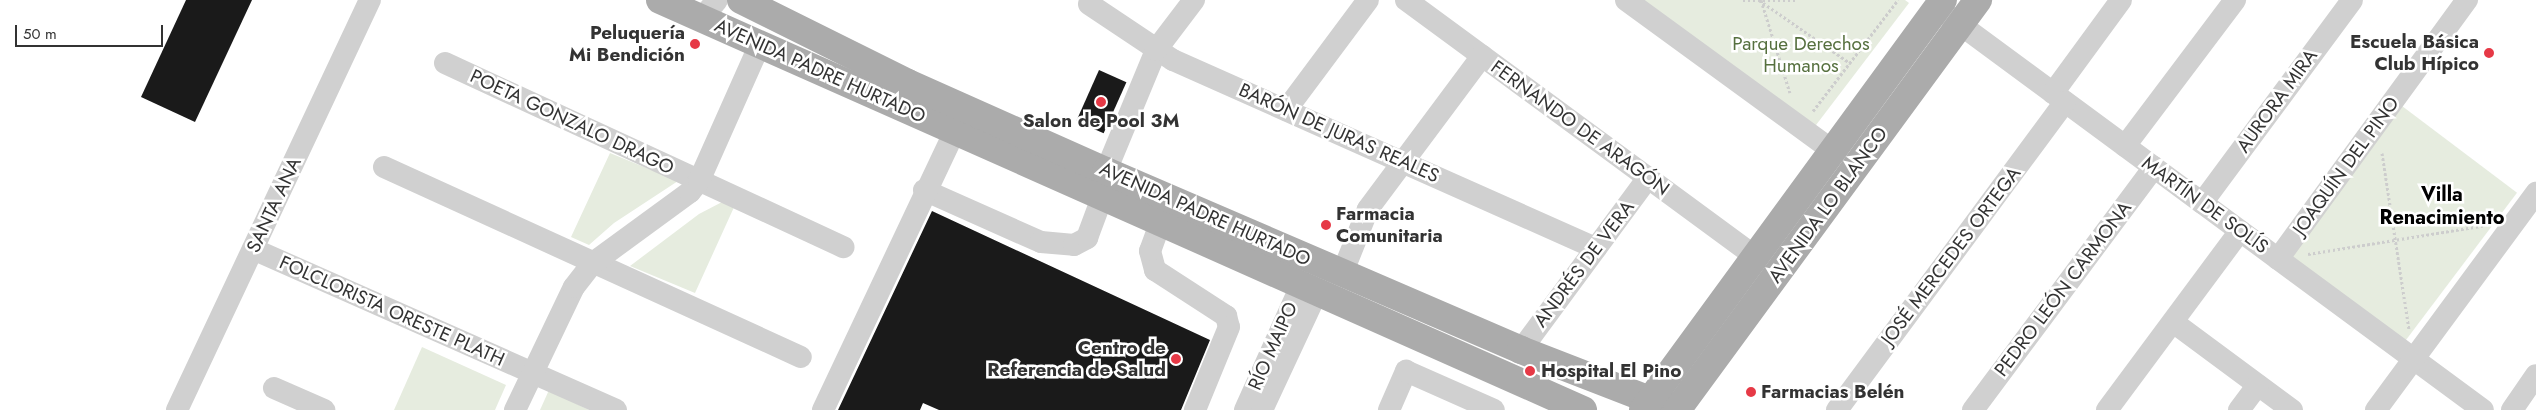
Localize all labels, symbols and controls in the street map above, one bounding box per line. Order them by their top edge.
street label: AVENIDA PADRE HURTADO [711,14,929,128]
scale bar [18,15,165,47]
place label: Peluquería Mi Bendición [569,22,685,66]
text: 50 m [23,23,57,45]
place label: Escuela Básica Club Hípico [2350,31,2479,75]
park label: Parque Derechos Humanos [1732,33,1870,77]
marker: Peluquería Mi Bendición [689,38,701,50]
street label: AURORA MIRA [2232,45,2322,157]
marker: Escuela Básica Club Hípico [2483,47,2495,59]
street label: FERNANDO DE ARAGÓN [1486,56,1674,200]
street label: POETA GONZALO DRAGO [466,65,678,179]
street label: BARÓN DE JURAS REALES [1235,78,1443,188]
street label: JOAQUÍN DEL PINO [2288,92,2404,240]
marker: Salon de Pool 3M [1095,96,1107,108]
place label: Salon de Pool 3M [1023,110,1179,132]
street label: AVENIDA LO BLANCO [1764,123,1892,287]
street label: MARTÍN DE SOLÍS [2137,152,2273,258]
street label: SANTA ANA [242,154,306,256]
street label: AVENIDA PADRE HURTADO [1096,157,1314,271]
street label: JOSÉ MERCEDES ORTEGA [1877,162,2025,350]
district label: Villa Renacimiento [2379,182,2505,229]
street label: ANDRÉS DE VERA [1529,196,1639,332]
street label: PEDRO LEÓN CARMONA [1990,197,2136,381]
place label: Farmacia Comunitaria [1336,203,1443,247]
marker: Farmacia Comunitaria [1320,219,1332,231]
street label: FOLCLORISTA ORESTE PLATH [276,251,508,371]
street label: RÍO MAIPO [1243,298,1303,394]
place label: Centro de Referencia de Salud [987,337,1166,381]
marker: Centro de Referencia de Salud [1170,353,1182,365]
place label: Hospital El Pino [1541,360,1681,382]
marker: Hospital El Pino [1523,364,1537,378]
place label: Farmacias Belén [1761,381,1904,403]
marker: Farmacias Belén [1745,386,1757,398]

